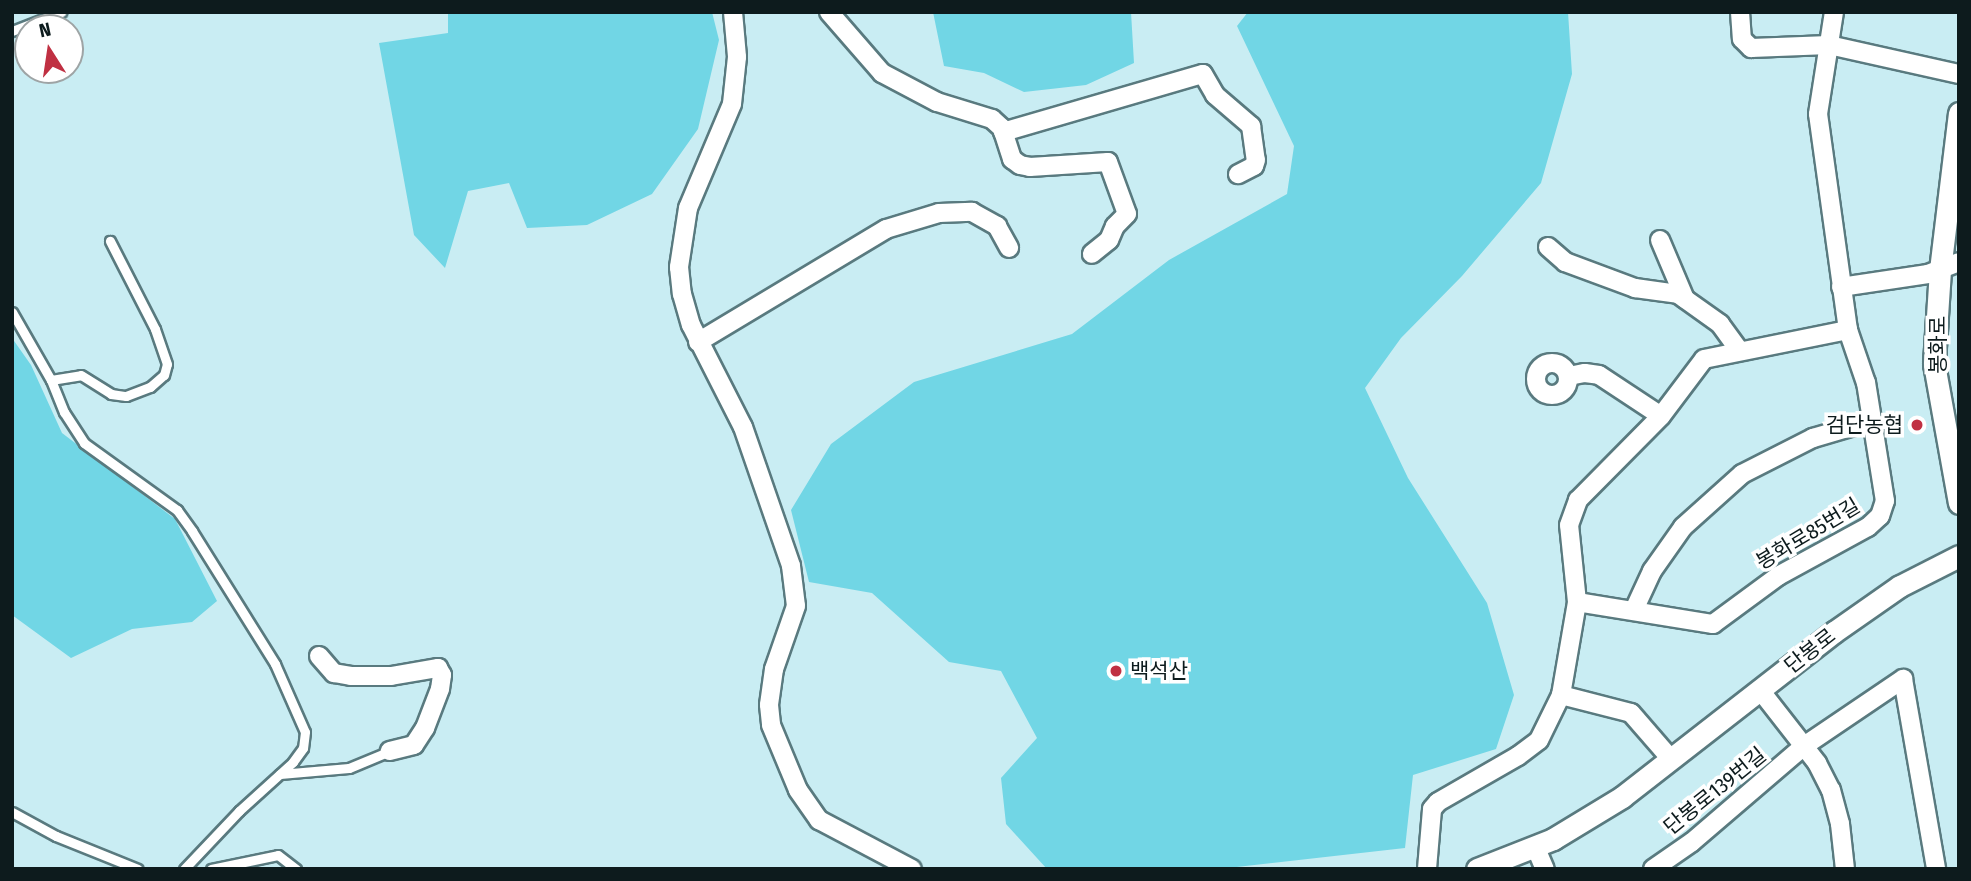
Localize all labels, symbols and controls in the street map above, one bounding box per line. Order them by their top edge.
north arrow [14,14,84,84]
text: N [37,17,53,42]
street label: 봉화로 [1925,316,1951,374]
place label: 검단농협 [1826,412,1903,438]
marker: 검단농협 [1909,417,1925,433]
street label: 봉화로85번길 [1751,493,1865,575]
street label: 단봉로 [1779,623,1841,679]
place label: 백석산 [1130,658,1188,684]
marker: 백석산 [1108,663,1124,679]
street label: 단봉로139번길 [1659,742,1771,840]

